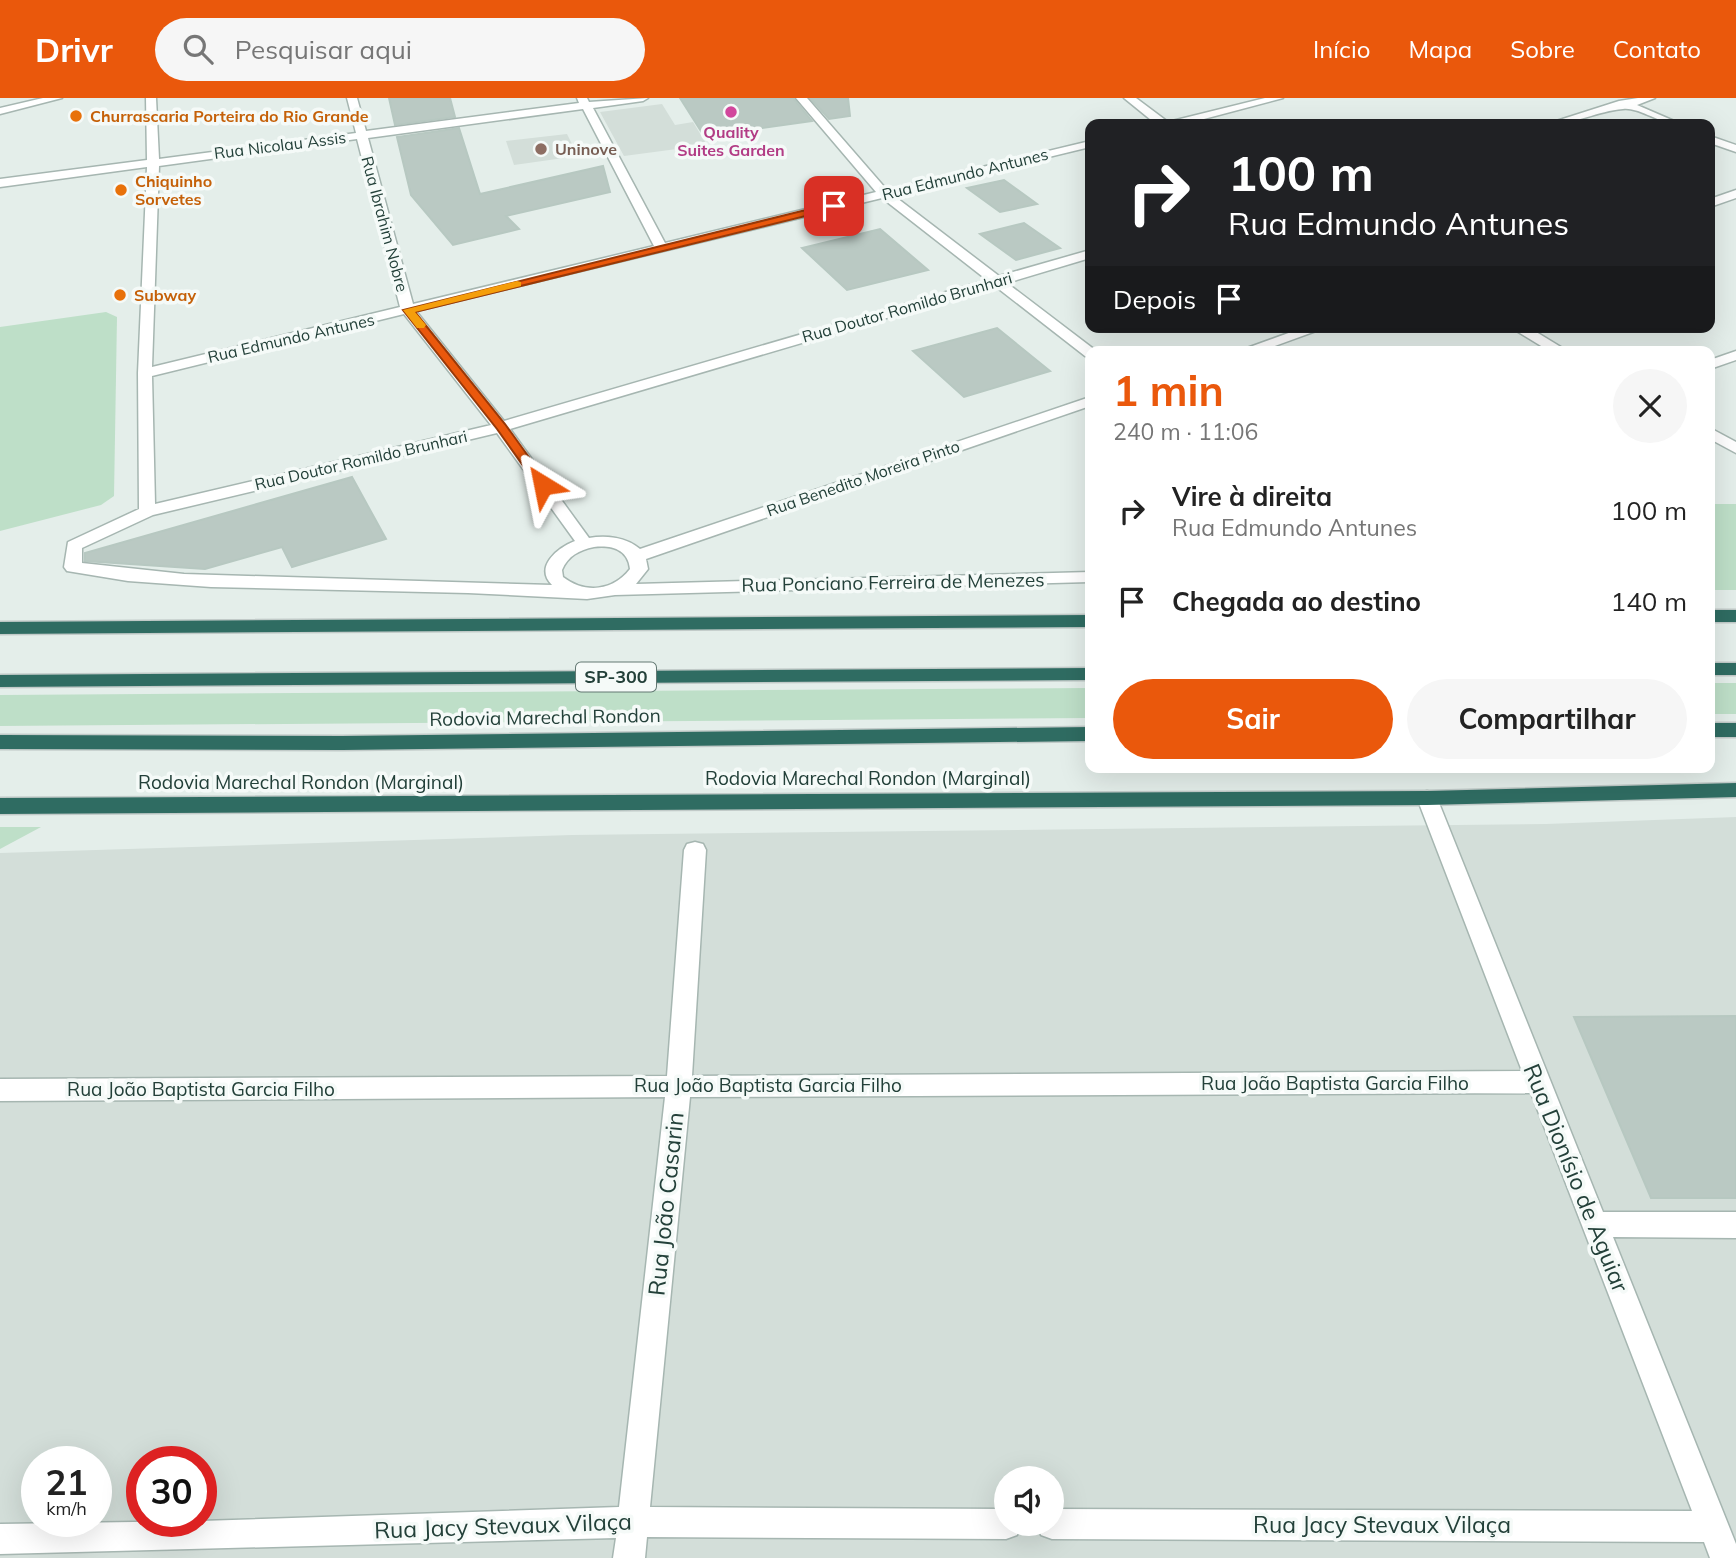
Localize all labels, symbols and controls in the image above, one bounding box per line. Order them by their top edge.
search box [155,18,645,81]
text: Drivr [35,29,113,70]
icon: search [179,30,217,68]
text: Pesquisar aqui [235,33,412,66]
text: Início [1313,34,1370,64]
text: Mapa [1408,34,1472,64]
text: Sobre [1510,34,1575,64]
text: Contato [1613,34,1701,64]
marker: Quality Suites Garden [723,104,739,120]
place label: Churrascaria Porteira do Rio Grande [90,106,369,126]
marker: Churrascaria Porteira do Rio Grande [68,108,84,124]
place label: Quality Suites Garden [677,122,785,160]
street label: Rua Nicolau Assis [213,127,347,163]
place label: Uninove [555,139,617,159]
marker: Uninove [533,141,549,157]
text: 100 m [1228,142,1374,203]
street label: Rua Edmundo Antunes [880,144,1050,204]
icon: right [1113,147,1204,238]
street label: Rua Ibrahim Nobre [357,154,413,294]
place label: Chiquinho Sorvetes [135,171,212,209]
pin [804,176,864,236]
marker: Chiquinho Sorvetes [113,182,129,198]
icon: arrive [815,187,853,225]
text: Rua Edmundo Antunes [1228,203,1569,243]
street label: Rua Doutor Romildo Brunhari [800,267,1014,347]
icon: arrive [1210,280,1248,318]
text: Depois [1113,283,1196,316]
place label: Subway [134,285,196,305]
marker: Subway [112,287,128,303]
street label: Rua Edmundo Antunes [206,309,376,367]
text: 1 min [1113,364,1224,417]
button: close [1613,369,1687,443]
text: 240 m · 11:06 [1113,417,1258,446]
street label: Rua Doutor Romildo Brunhari [253,426,469,494]
street label: Rua Benedito Moreira Pinto [764,436,962,520]
position arrow [506,448,580,522]
text: Vire à direita [1172,480,1332,513]
icon: right [1113,492,1151,530]
text: 100 m [1611,494,1687,527]
text: Rua Edmundo Antunes [1172,513,1417,542]
street label: Rua Ponciano Ferreira de Menezes [741,567,1045,597]
icon: arrive [1113,583,1151,621]
text: Chegada ao destino [1172,585,1421,618]
text: 140 m [1611,585,1687,618]
road number: SP-300 [576,662,656,692]
button: Sair [1113,679,1393,759]
button: Compartilhar [1407,679,1687,759]
street label: Rodovia Marechal Rondon [429,703,661,731]
street label: Rodovia Marechal Rondon (Marginal) [705,766,1031,790]
street label: Rodovia Marechal Rondon (Marginal) [138,770,464,794]
street label: Rua Dionísio de Aguiar [1517,1059,1636,1297]
street label: Rua João Baptista Garcia Filho [1201,1071,1469,1095]
street label: Rua João Baptista Garcia Filho [634,1073,902,1097]
street label: Rua João Baptista Garcia Filho [67,1077,335,1101]
street label: Rua João Casarin [641,1111,690,1297]
speed limit sign: 30 [126,1446,217,1537]
text: 21 [45,1460,88,1504]
map controls [994,1466,1064,1536]
button: sound [994,1466,1064,1536]
text: km/h [46,1497,87,1520]
street label: Rua Jacy Stevaux Vilaça [374,1507,632,1544]
street label: Rua Jacy Stevaux Vilaça [1253,1510,1511,1539]

